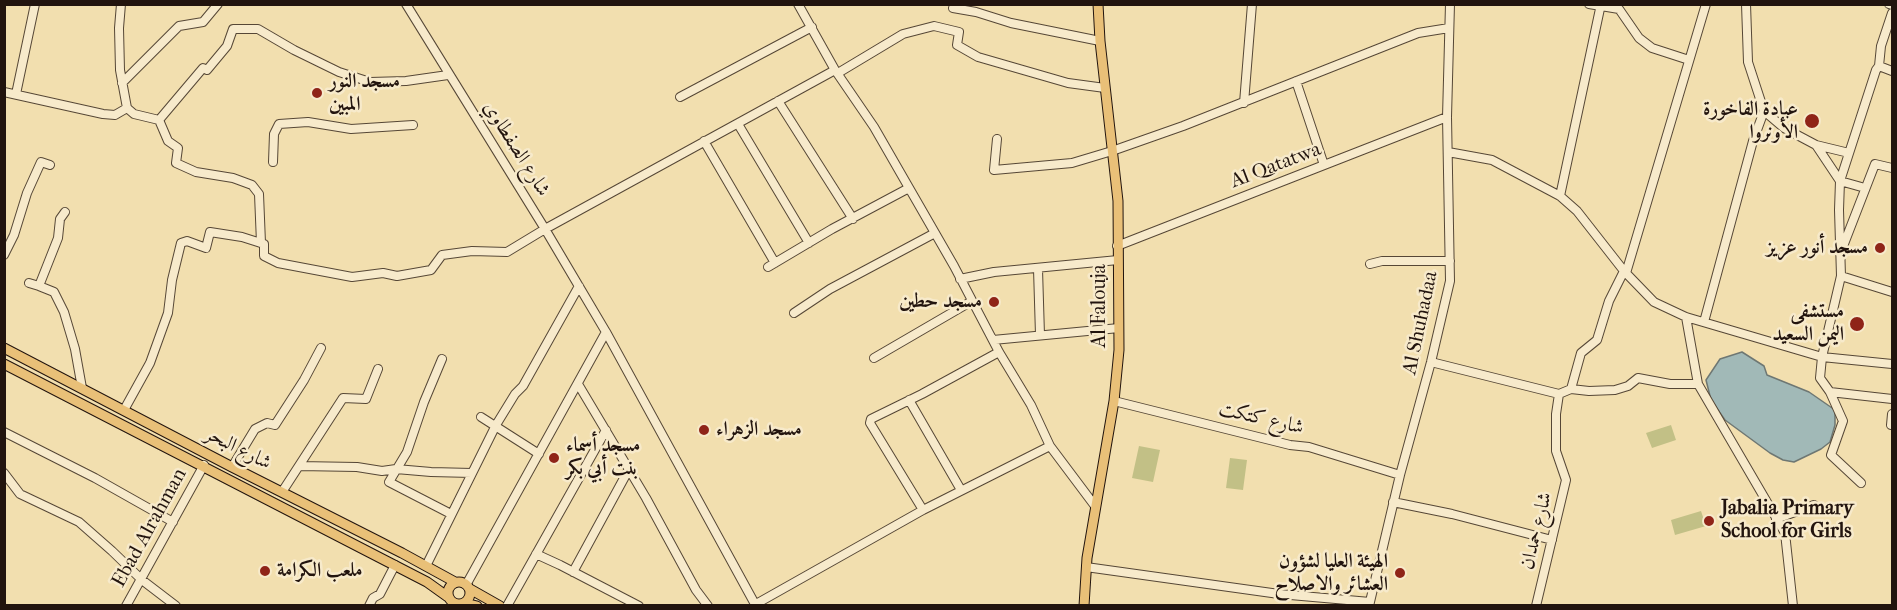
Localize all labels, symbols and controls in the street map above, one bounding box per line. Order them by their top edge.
place label: مسجد النور المبين [329,70,400,117]
marker: مسجد النور المبين [310,86,324,100]
street label: شارع الصفطاوي [477,97,555,201]
place label: عيادة الفاخورة الأونروا [1703,98,1798,145]
marker: عيادة الفاخورة الأونروا [1803,112,1821,130]
street label: Al Qatatwa [1227,138,1325,194]
place label: مسجد أنور عزيز [1766,236,1868,260]
marker: مسجد أنور عزيز [1873,241,1887,255]
street label: Al Falouja [1088,264,1112,348]
street label: Al Shuhadaa [1398,269,1444,377]
place label: مسجد حطين [899,290,982,314]
marker: مسجد حطين [987,295,1001,309]
place label: مستشفى اليمن السعيد [1772,300,1844,347]
marker: مستشفى اليمن السعيد [1848,315,1866,333]
street label: شارع كتكت [1216,398,1306,440]
place label: مسجد الزهراء [716,418,802,442]
street label: شارع البحر [201,422,275,476]
marker: مسجد الزهراء [697,423,711,437]
place label: مسجد أسماء بنت أبي بكر [566,434,640,481]
marker: مسجد أسماء بنت أبي بكر [547,451,561,465]
street label: Ebad Alrahman [107,464,193,592]
street label: شارع حمدان [1516,490,1558,572]
place label: Jabalia Primary School for Girls [1721,497,1854,544]
marker: Jabalia Primary School for Girls [1702,514,1716,528]
place label: الهيئة العليا لشؤون العشائر والاصلاح [1275,550,1388,597]
place label: ملعب الكرامة [277,559,362,583]
marker: ملعب الكرامة [258,564,272,578]
marker: الهيئة العليا لشؤون العشائر والاصلاح [1393,566,1407,580]

